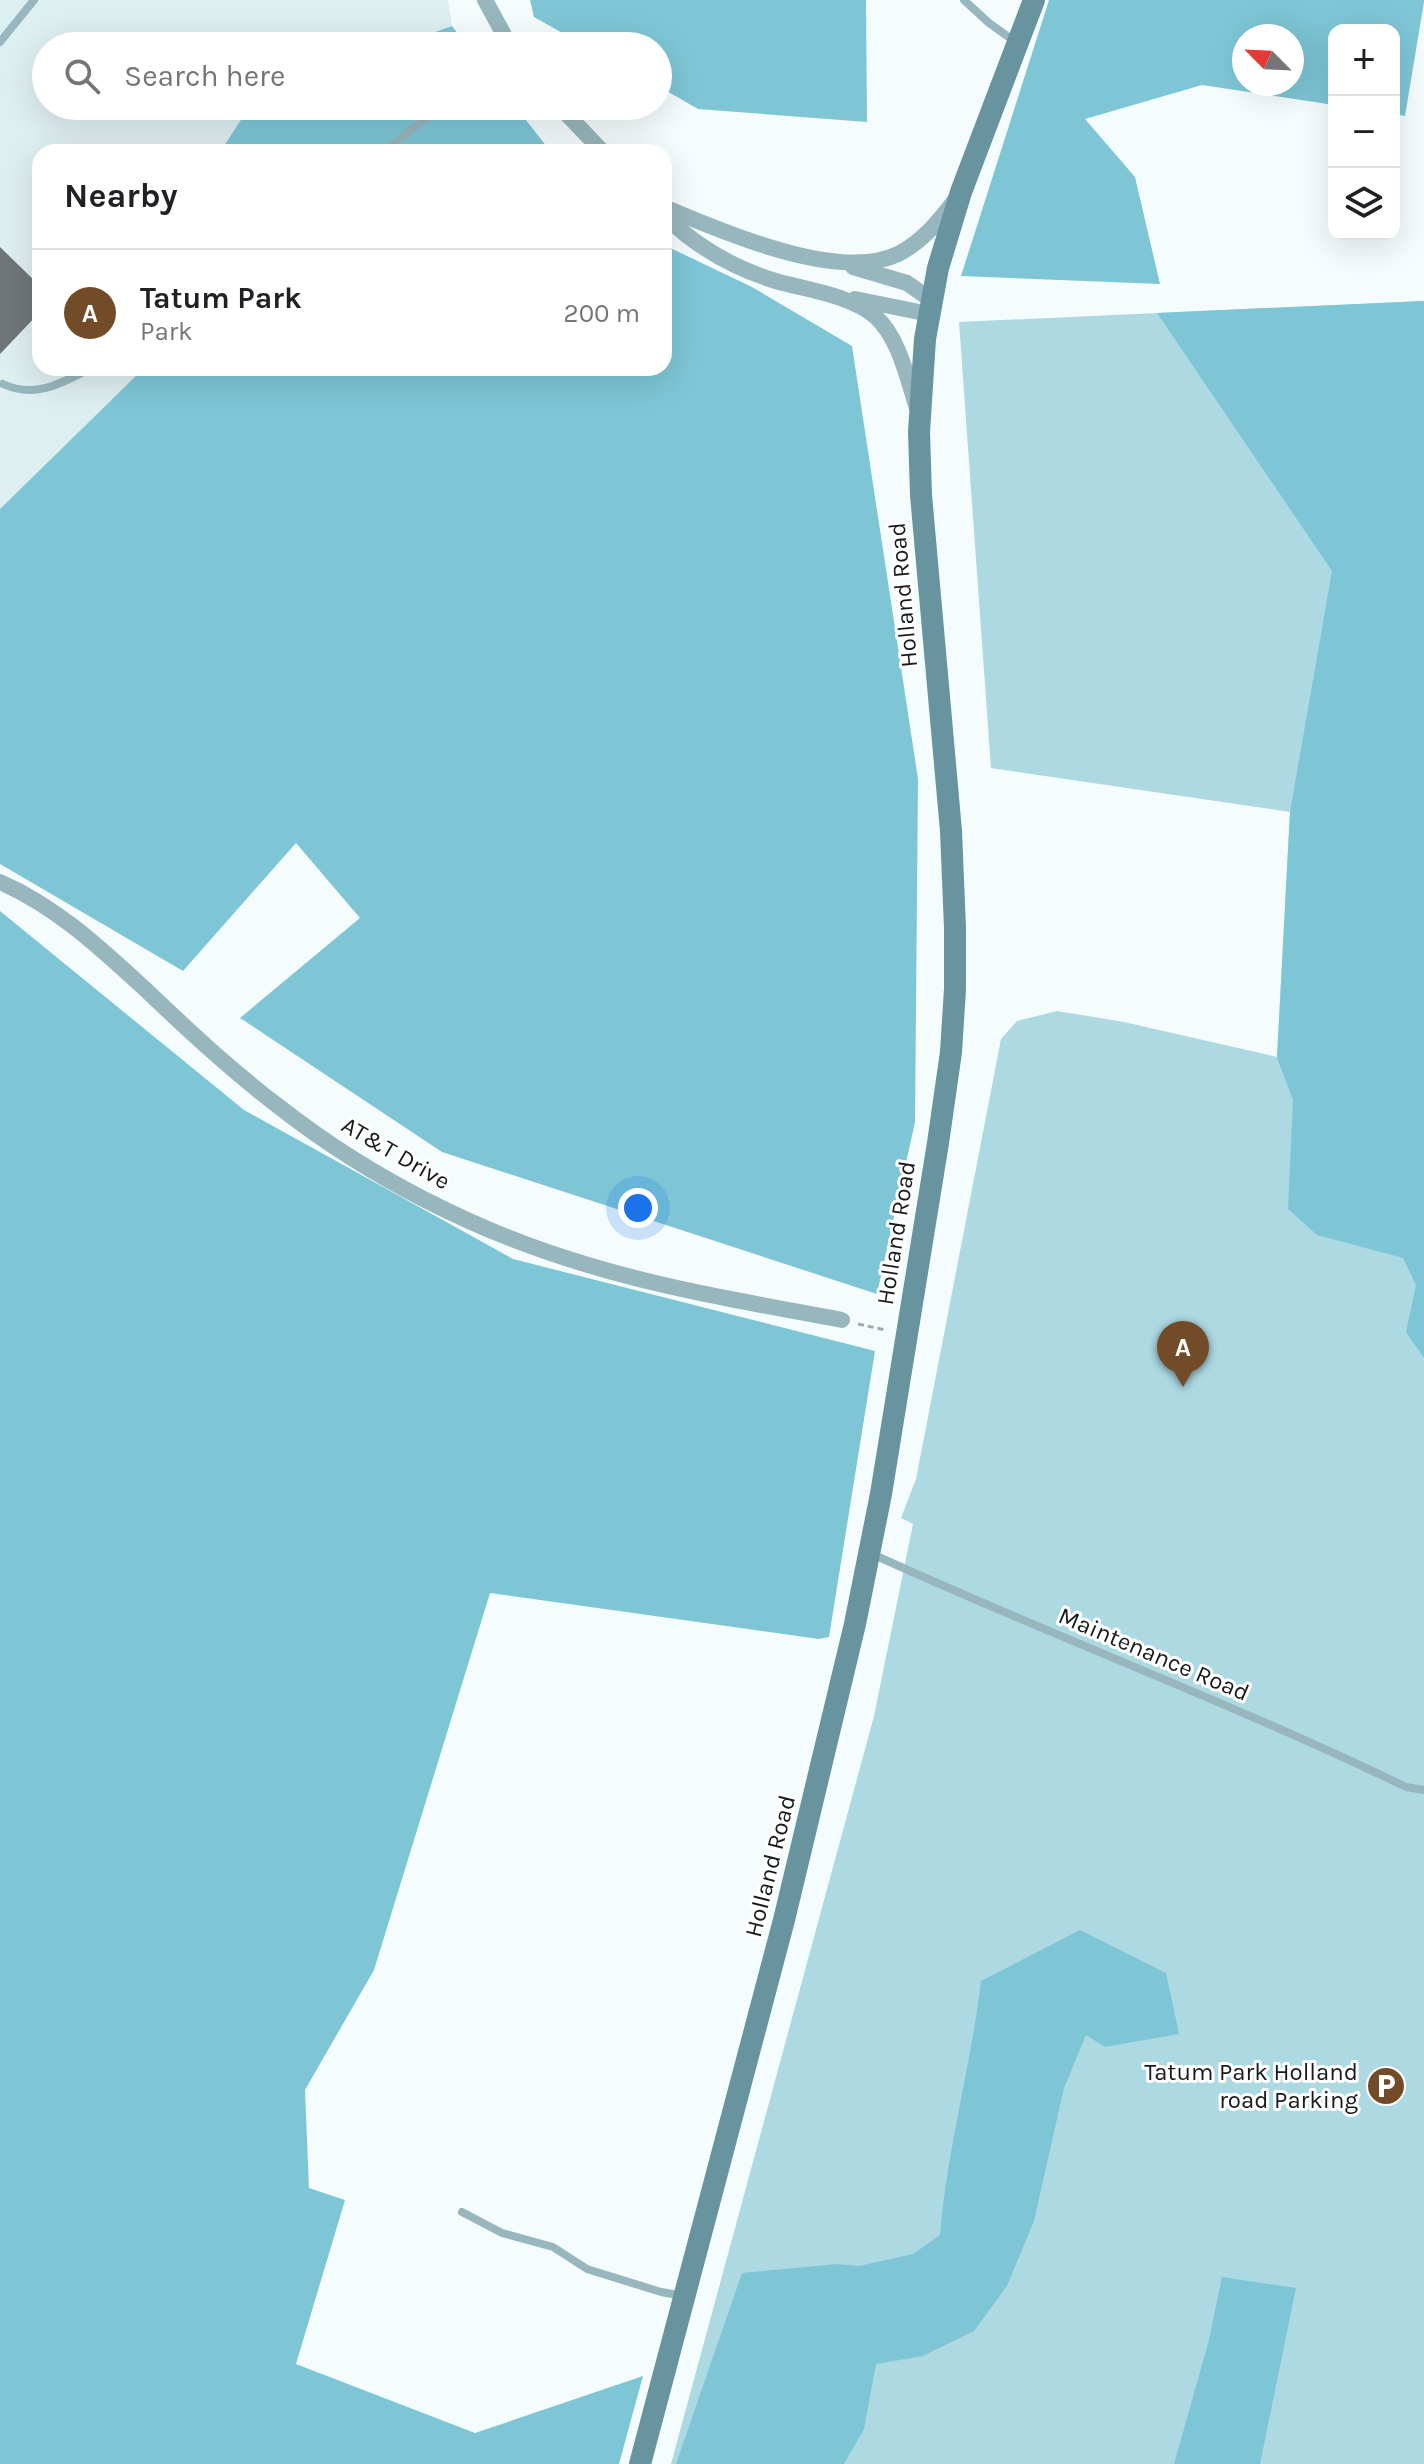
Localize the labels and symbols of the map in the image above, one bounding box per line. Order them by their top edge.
north arrow [1232,24,1304,96]
street label: Holland Road [883,521,923,669]
street label: AT&T Drive [337,1111,455,1195]
street label: Holland Road [871,1159,921,1307]
your location [618,1188,658,1228]
pin: A [1157,1321,1209,1387]
street label: Maintenance Road [1054,1601,1254,1707]
street label: Holland Road [739,1792,801,1940]
place label: Tatum Park Holland road Parking [1144,2058,1358,2114]
parking icon: Tatum Park Holland road Parking [1365,2065,1407,2107]

